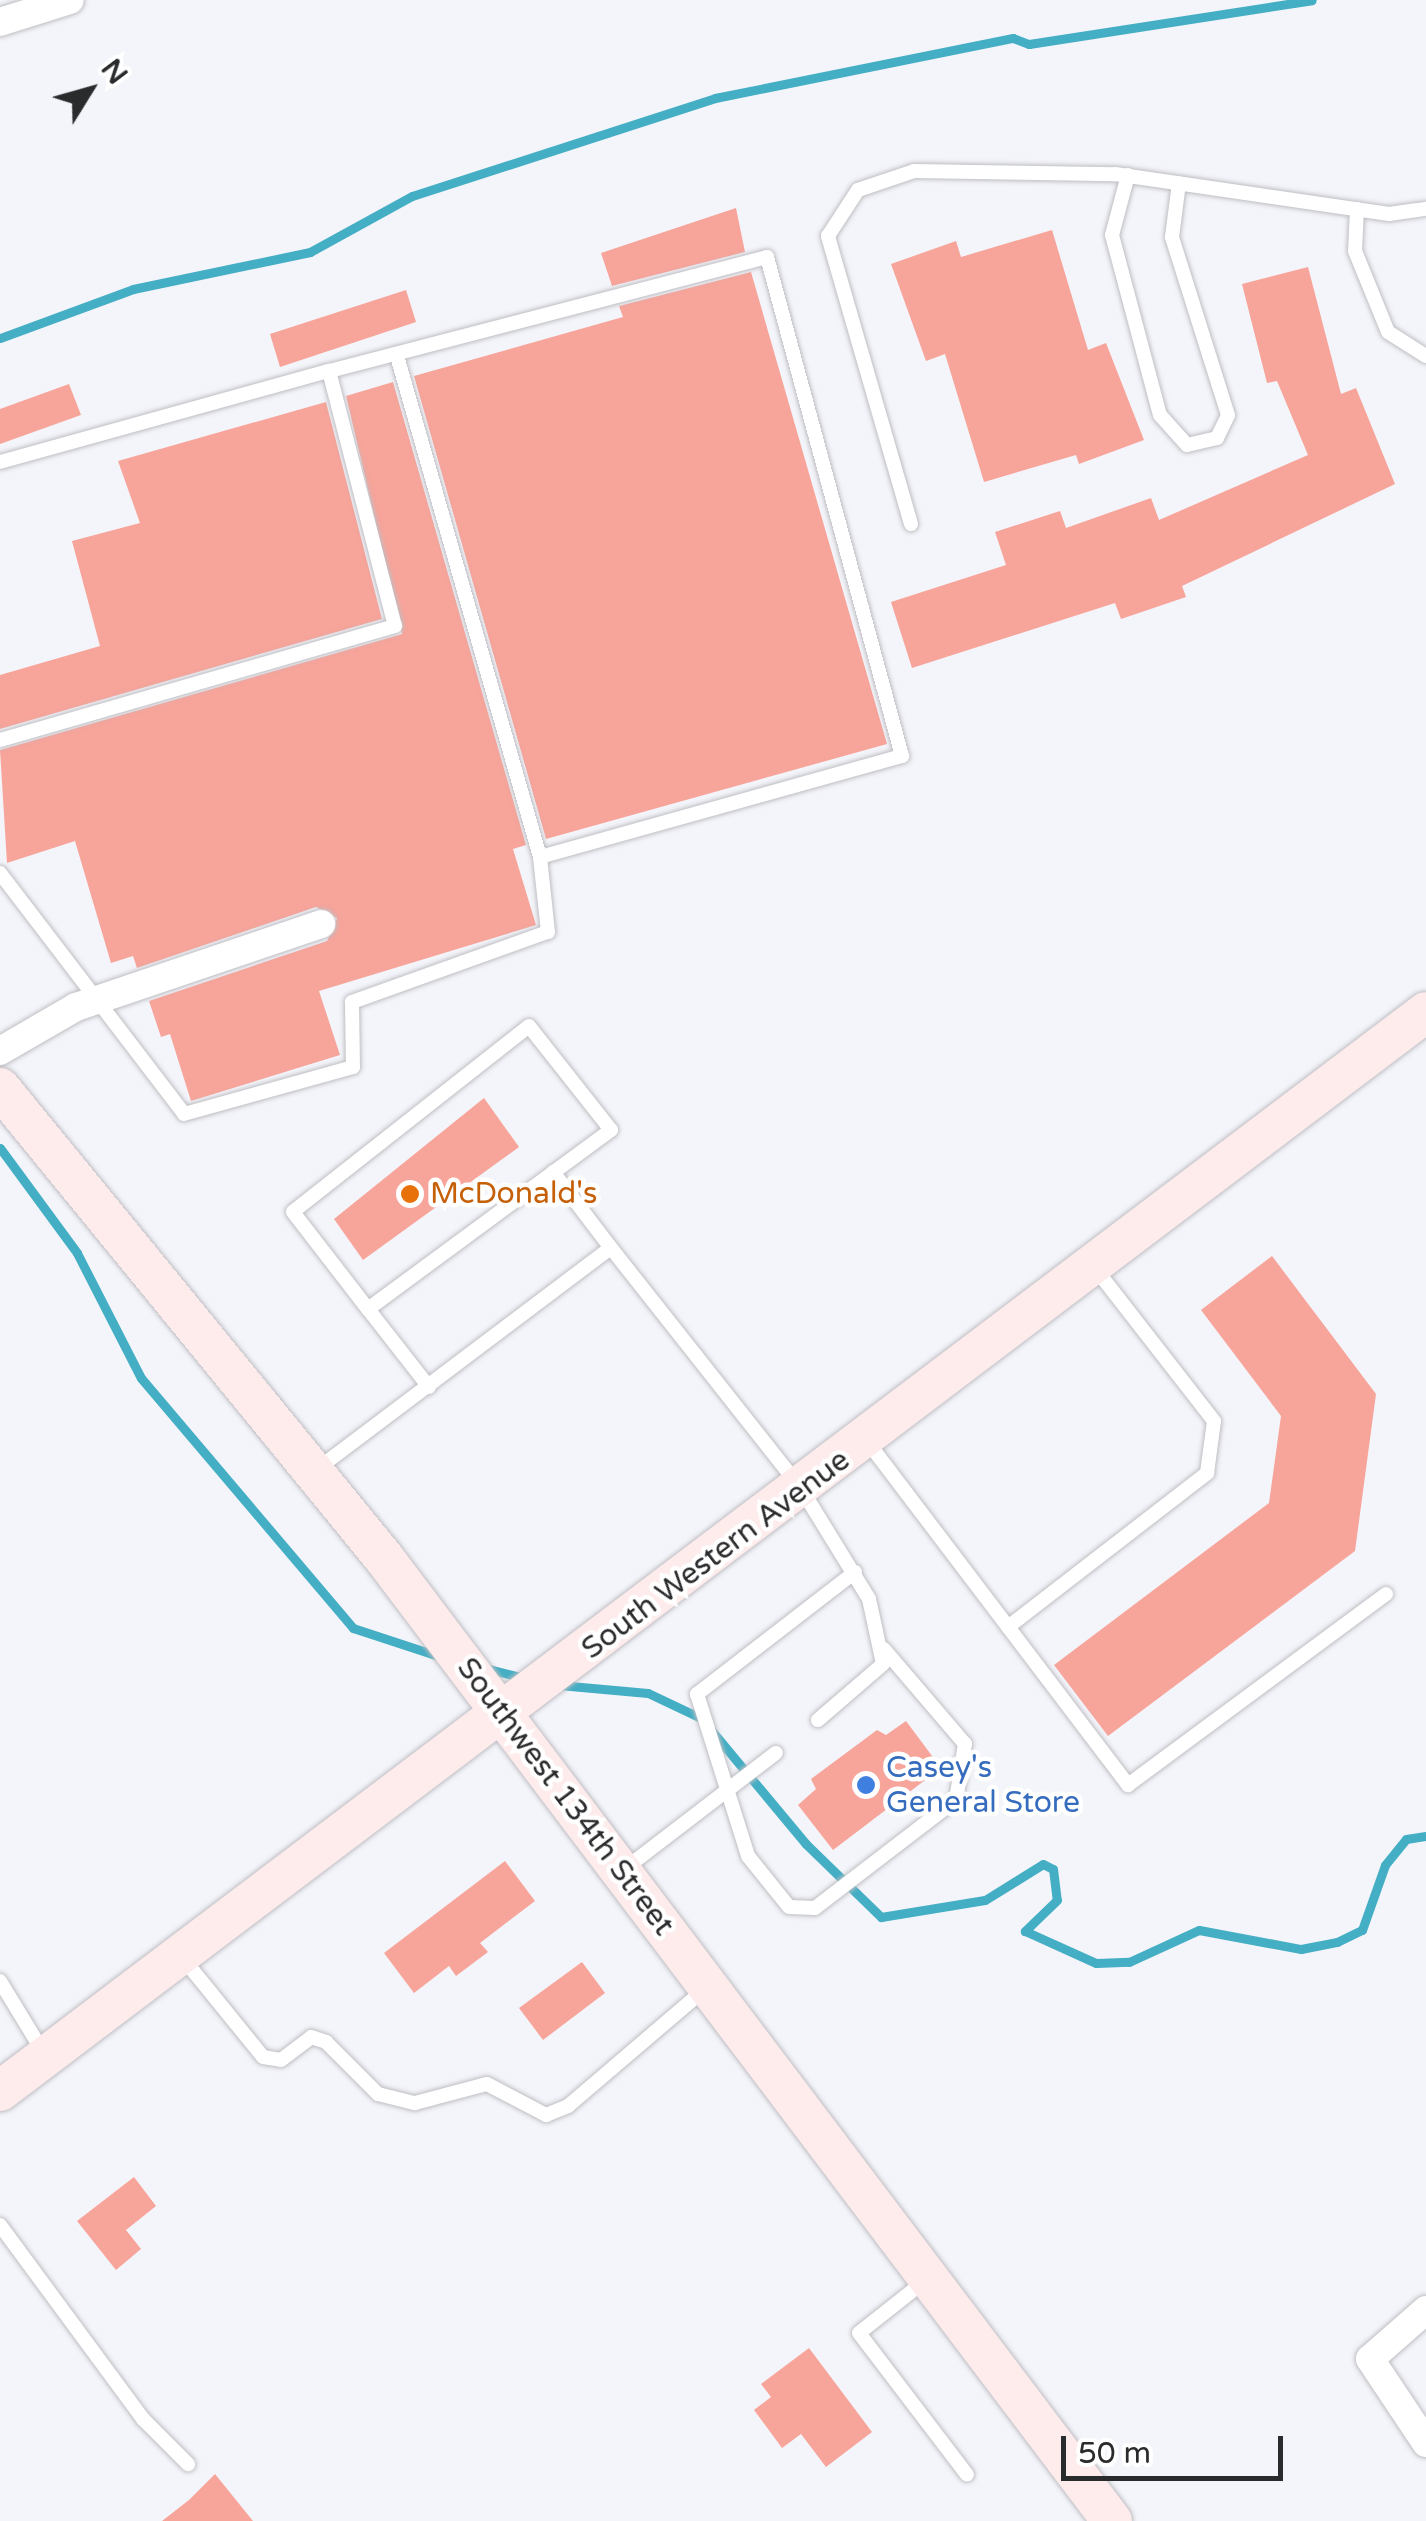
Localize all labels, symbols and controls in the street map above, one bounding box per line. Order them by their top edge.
north arrow [40,40,140,140]
text: N [94,53,134,91]
place label: McDonald's [430,1176,597,1212]
marker: McDonald's [399,1183,421,1205]
street label: South Western Avenue [575,1443,857,1667]
street label: Southwest 134th Street [449,1651,681,1943]
place label: Casey's General Store [886,1750,1080,1820]
marker: Casey's General Store [855,1774,877,1796]
scale bar [1066,2416,1288,2478]
text: 50 m [1078,2435,1151,2472]

